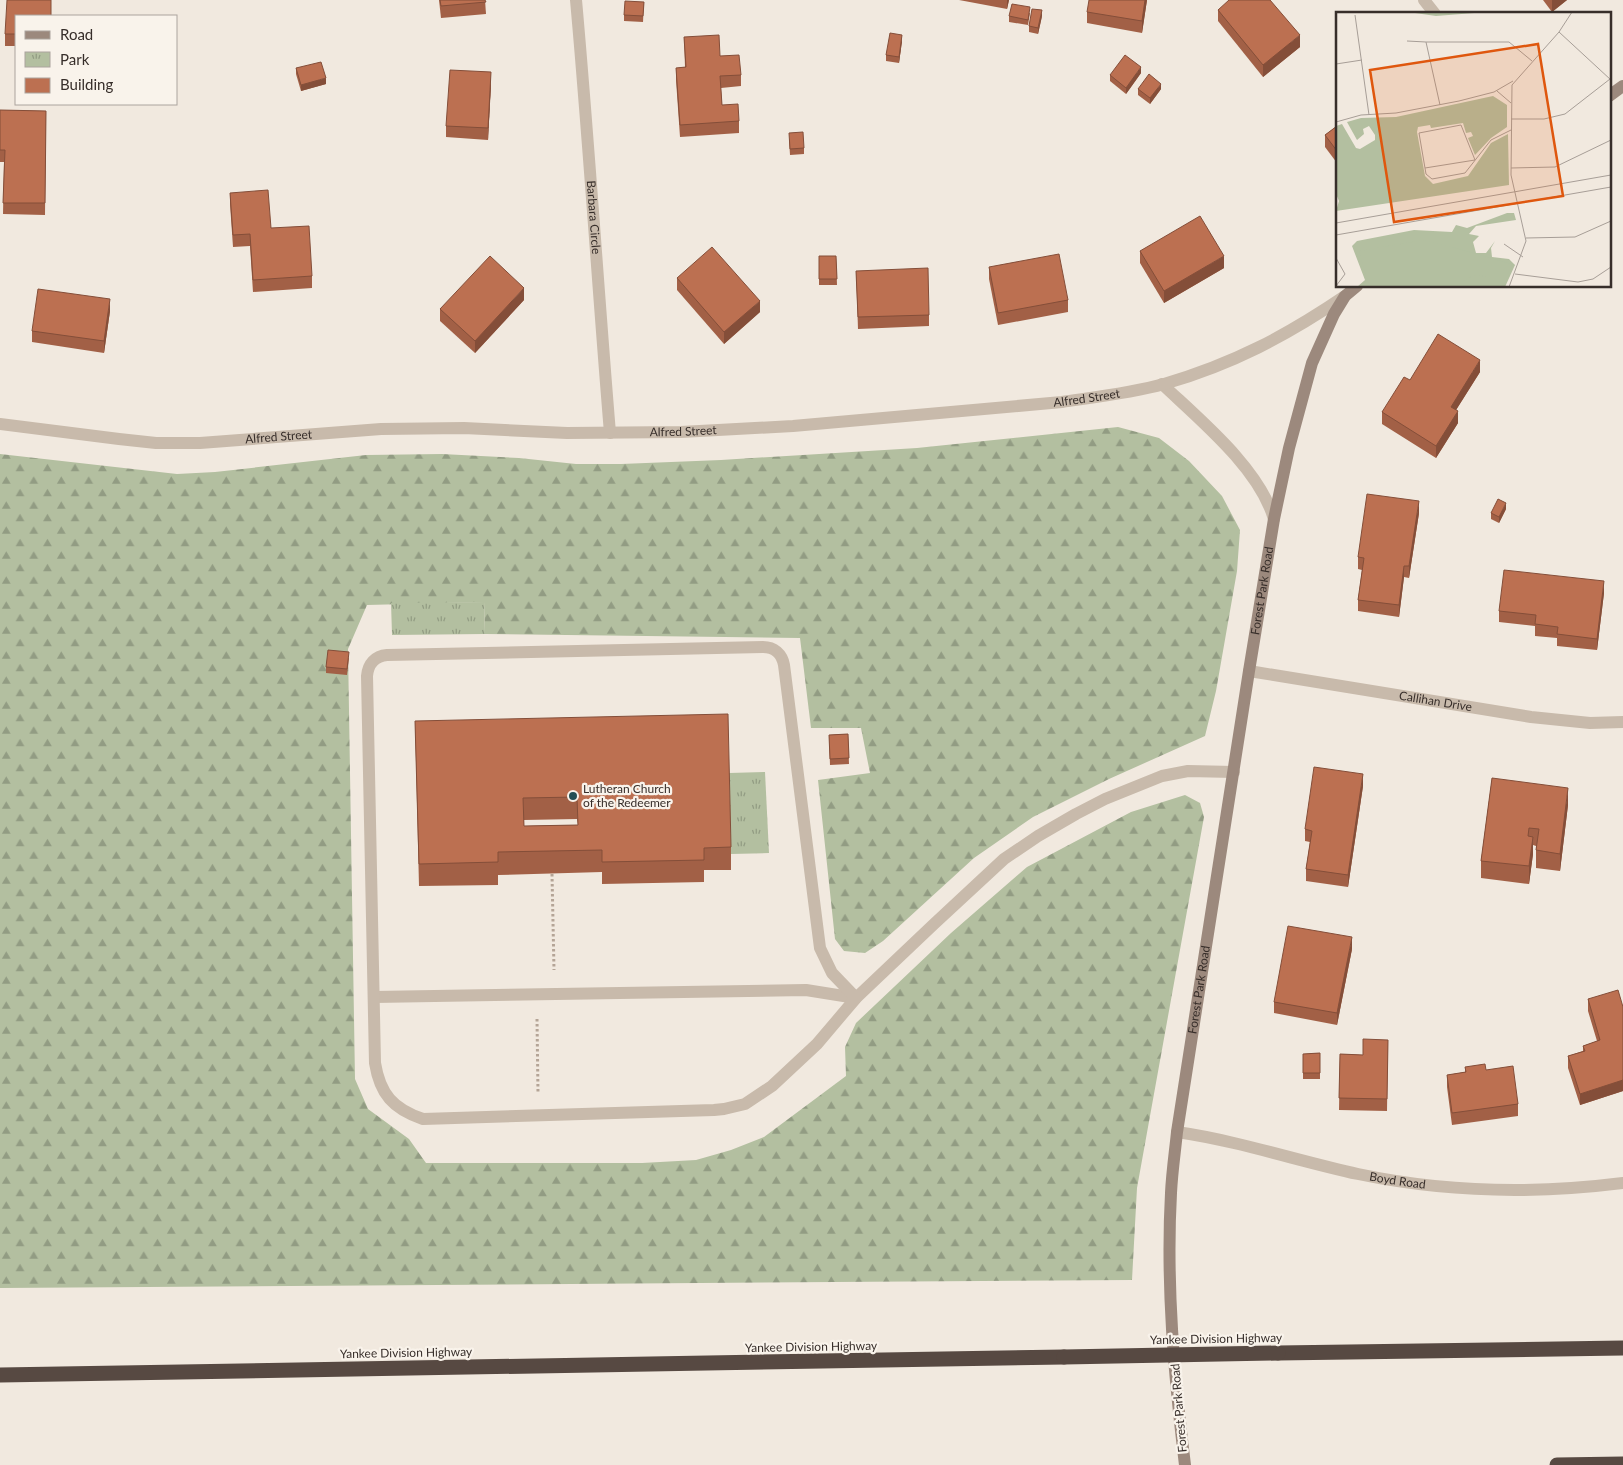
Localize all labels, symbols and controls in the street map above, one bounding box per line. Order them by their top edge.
inset map [1336,12,1610,288]
legend [15,15,178,105]
text: Road [60,25,93,43]
text: Park [60,50,90,68]
text: Building [60,75,113,93]
street label: Barbara Circle [584,180,604,255]
street label: Alfred Street [1053,385,1122,410]
street label: Alfred Street [650,422,718,439]
street label: Alfred Street [245,426,313,446]
street label: Forest Park Road [1247,545,1276,636]
street label: Callihan Drive [1398,688,1473,714]
place label: Lutheran Church of the Redeemer [583,781,671,810]
marker: Lutheran Church of the Redeemer [567,790,579,802]
street label: Forest Park Road [1184,944,1213,1035]
street label: Boyd Road [1368,1168,1427,1192]
street label: Yankee Division Highway [1150,1330,1283,1347]
street label: Yankee Division Highway [745,1338,878,1355]
street label: Yankee Division Highway [340,1344,473,1361]
street label: Forest Park Road [1167,1363,1190,1453]

